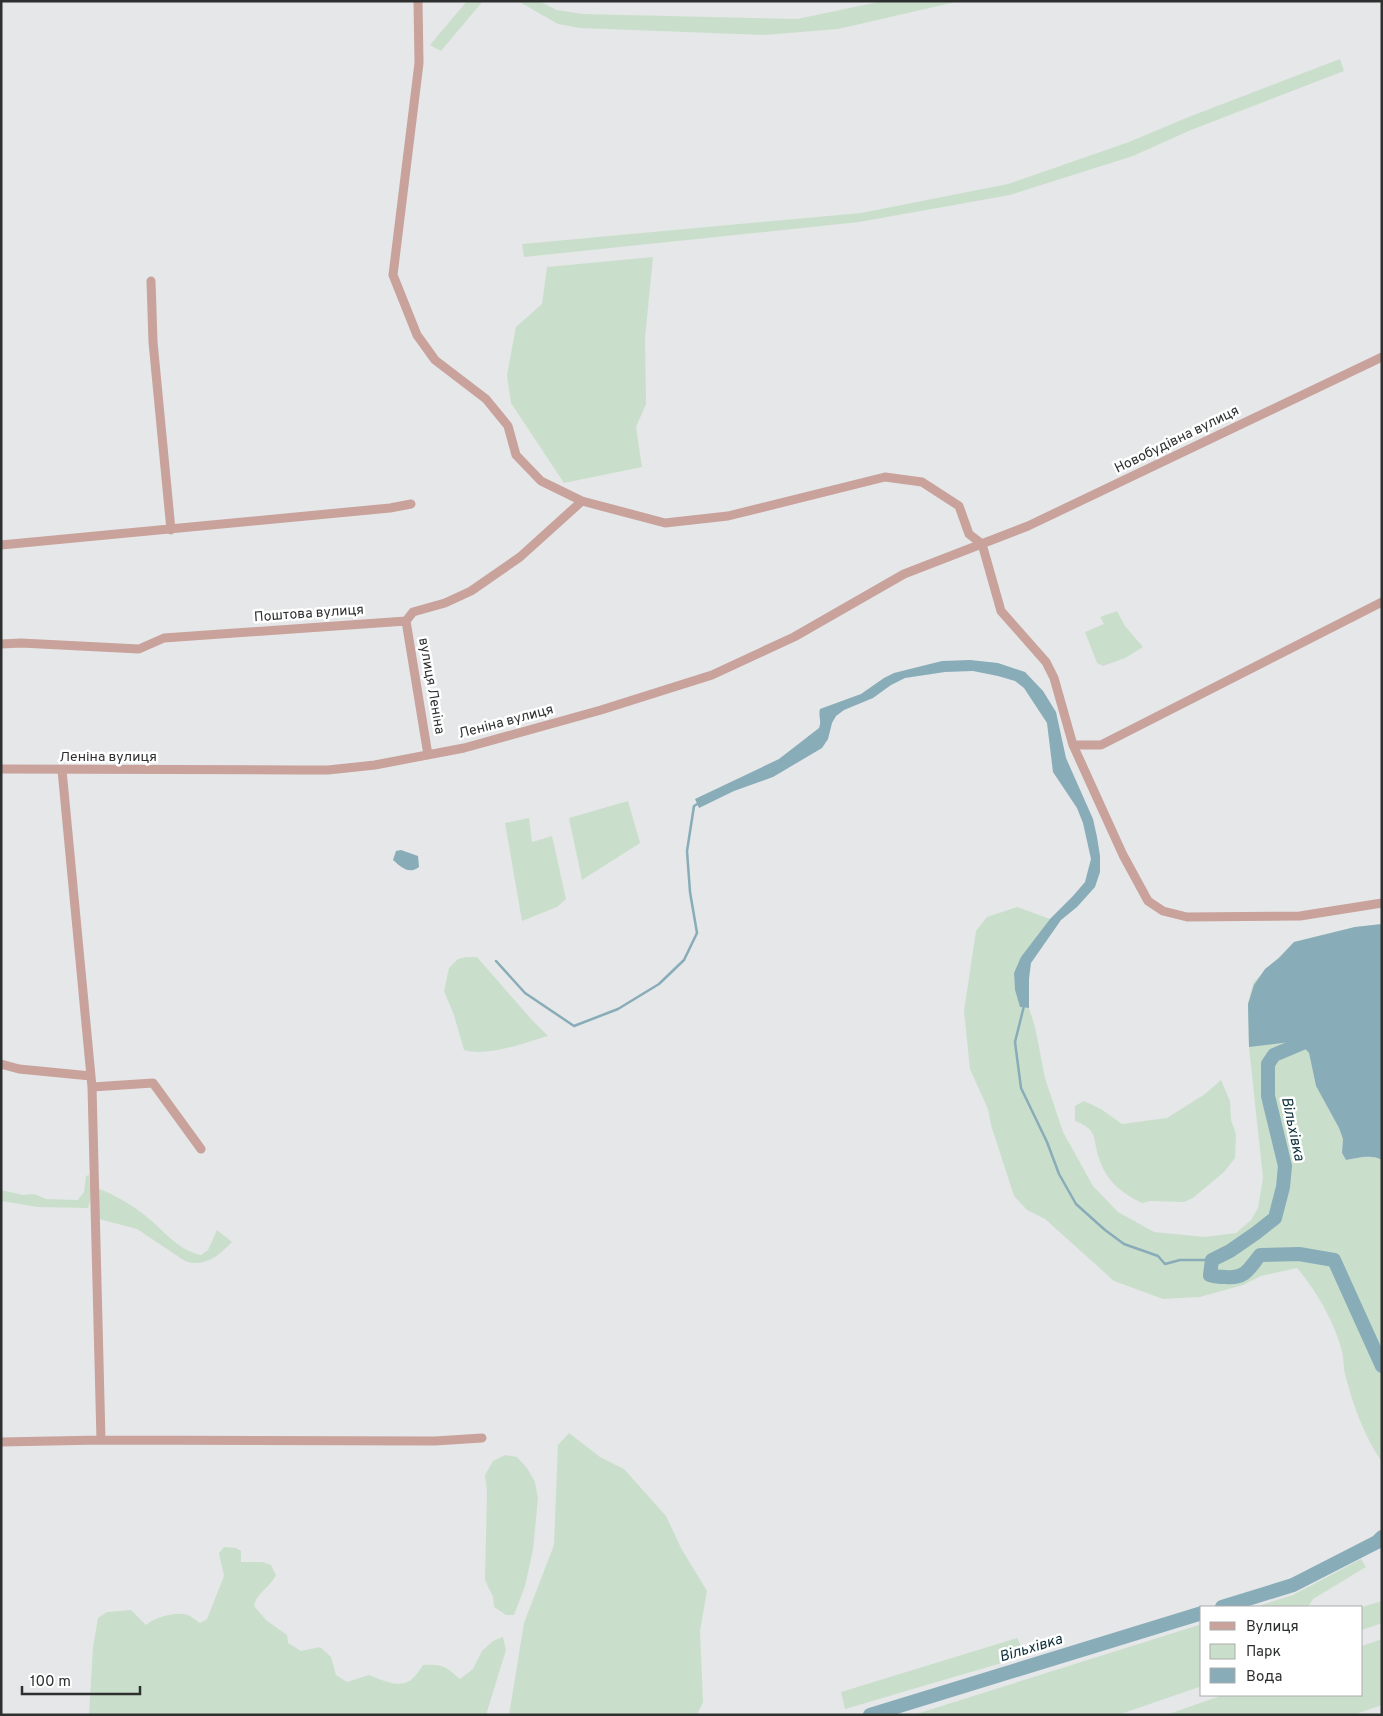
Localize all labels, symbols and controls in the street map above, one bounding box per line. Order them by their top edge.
street label: Новобудівна вулиця [1112,402,1242,478]
street label: Поштова вулиця [254,602,364,626]
street label: вулиця Леніна [414,636,448,736]
street label: Леніна вулиця [457,701,555,743]
street label: Леніна вулиця [59,749,157,766]
water label: Вільхівка [1276,1095,1308,1163]
legend [1200,1606,1363,1696]
text: Вулиця [1246,1618,1299,1637]
water label: Вільхівка [997,1630,1065,1668]
text: Парк [1246,1643,1281,1662]
scale bar [22,1664,140,1696]
text: Вода [1246,1668,1282,1687]
text: 100 m [30,1673,71,1692]

